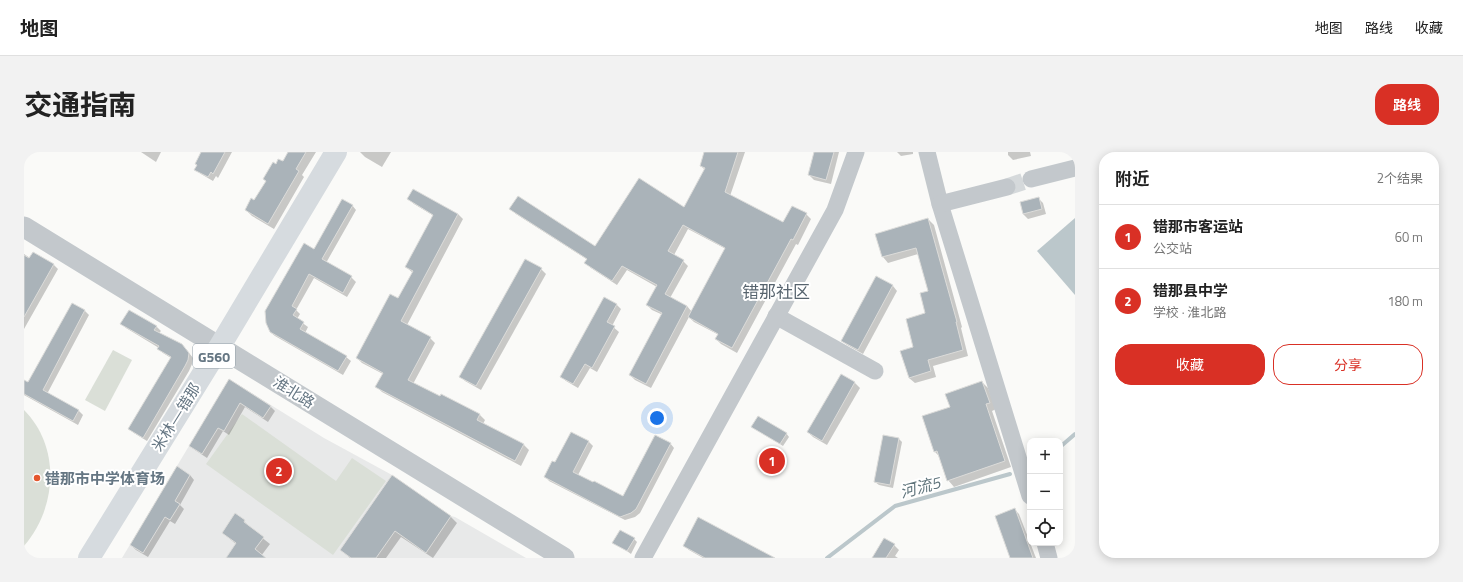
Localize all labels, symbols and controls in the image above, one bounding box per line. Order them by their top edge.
text: 地图 [20,13,58,42]
text: 地图 [1315,17,1343,38]
text: 路线 [1365,17,1393,38]
text: 收藏 [1415,17,1443,38]
text: 交通指南 [24,83,136,126]
button: 路线 [1375,84,1439,125]
text: 附近 [1115,166,1149,192]
text: 2个结果 [1377,168,1423,188]
text: 错那市客运站 [1153,215,1243,238]
text: 1 [1124,227,1132,247]
text: 60 m [1395,227,1423,247]
text: 公交站 [1153,238,1192,258]
district label: 错那社区 [742,279,810,305]
text: 错那县中学 [1153,279,1228,302]
text: 2 [1124,291,1132,311]
text: 180 m [1387,291,1423,311]
text: 学校 · 淮北路 [1153,302,1227,322]
road number: G560 [193,344,235,368]
button: 收藏 [1115,344,1265,385]
button: 分享 [1273,344,1423,385]
street label: 淮北路 [269,370,319,414]
street label: 米林—错那 [146,378,206,456]
your location [647,408,667,428]
map controls [1027,438,1063,546]
button: + [1027,438,1063,474]
pin: 1 [759,446,785,476]
pin: 2 [266,456,292,486]
place label: 错那市中学体育场 [45,467,165,490]
water label: 河流5 [897,470,945,504]
marker: 错那市中学体育场 [32,473,42,483]
button: − [1027,474,1063,510]
button: locate [1027,510,1063,546]

